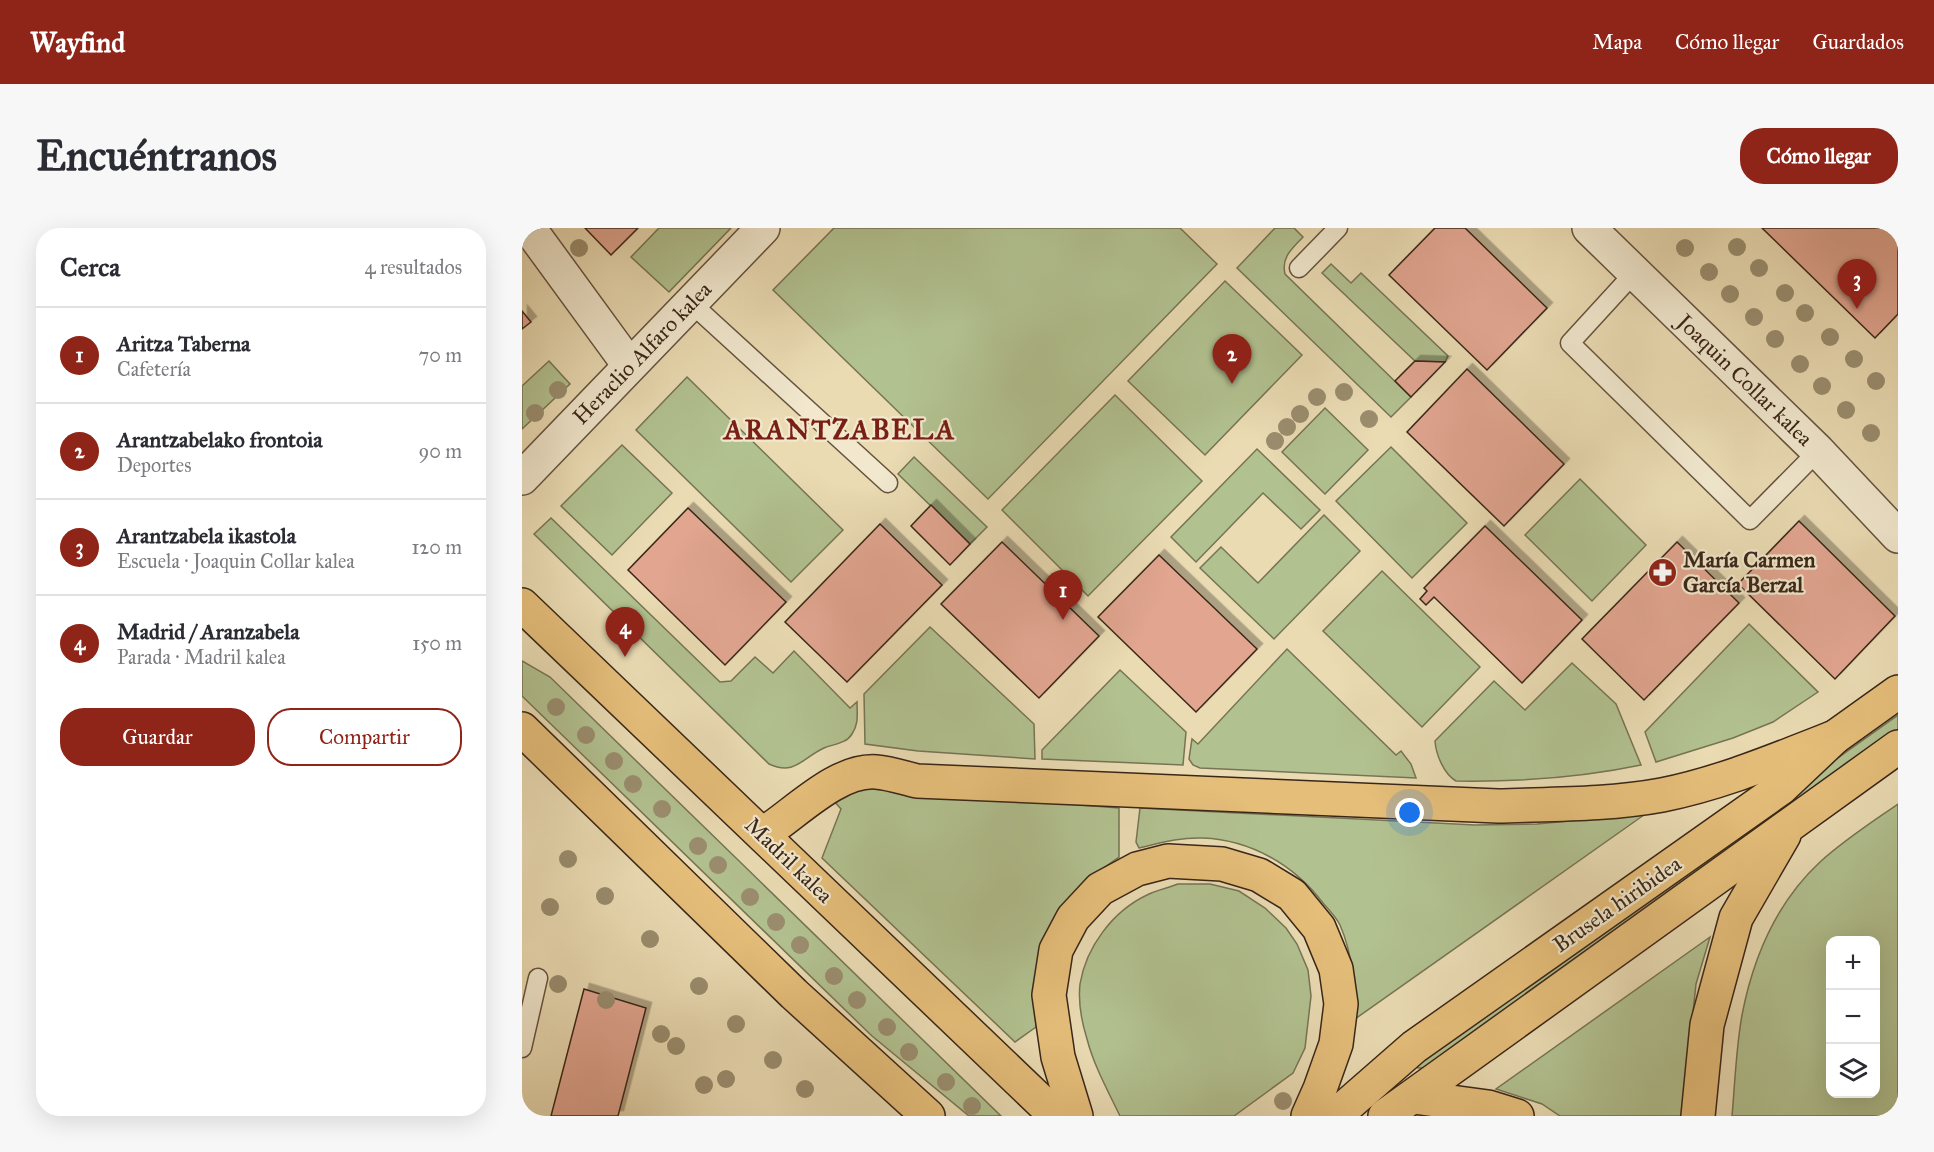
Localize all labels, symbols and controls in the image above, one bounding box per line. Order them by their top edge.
text: Wayfind [30,25,125,60]
text: Mapa [1592,29,1642,55]
text: Cómo llegar [1675,29,1779,55]
text: Guardados [1812,29,1904,55]
button: Cómo llegar [1740,128,1898,184]
text: Encuéntranos [36,130,277,182]
text: Cerca [60,251,120,283]
text: 4 resultados [364,255,462,279]
pin: 3 [1838,260,1876,309]
street label: Heraclio Alfaro kalea [567,275,718,430]
street label: Joaquin Collar kalea [1670,307,1819,452]
text: Aritza Taberna [117,330,250,357]
pin: 2 [1212,334,1252,384]
text: 1 [76,343,83,367]
text: 70 m [419,343,462,367]
text: Cafetería [117,357,191,381]
district label: ARANTZABELA [722,412,956,447]
text: Arantzabelako frontoia [117,426,322,453]
text: 2 [75,439,84,463]
text: 90 m [419,439,462,463]
text: Deportes [117,453,192,477]
text: Arantzabela ikastola [117,522,296,549]
text: 3 [76,535,84,559]
text: 120 m [411,535,462,559]
place label: María Carmen García Berzal [1683,546,1815,598]
text: Escuela · Joaquin Collar kalea [117,549,355,573]
pharmacy icon: María Carmen García Berzal [1646,556,1678,588]
pin: 1 [1044,570,1082,620]
pin: 4 [606,608,644,657]
text: Madrid / Aranzabela [117,618,299,645]
text: 4 [74,631,85,655]
text: 150 m [412,631,462,655]
text: Parada · Madril kalea [117,645,286,669]
button: Guardar [60,708,255,766]
button: Compartir [267,708,462,766]
your location [1395,798,1424,827]
street label: Madril kalea [739,811,839,909]
street label: Brusela hiribidea [1548,849,1687,958]
map controls [1826,936,1880,1098]
button: + [1826,936,1880,990]
button: − [1826,990,1880,1044]
button: layers [1826,1044,1880,1098]

